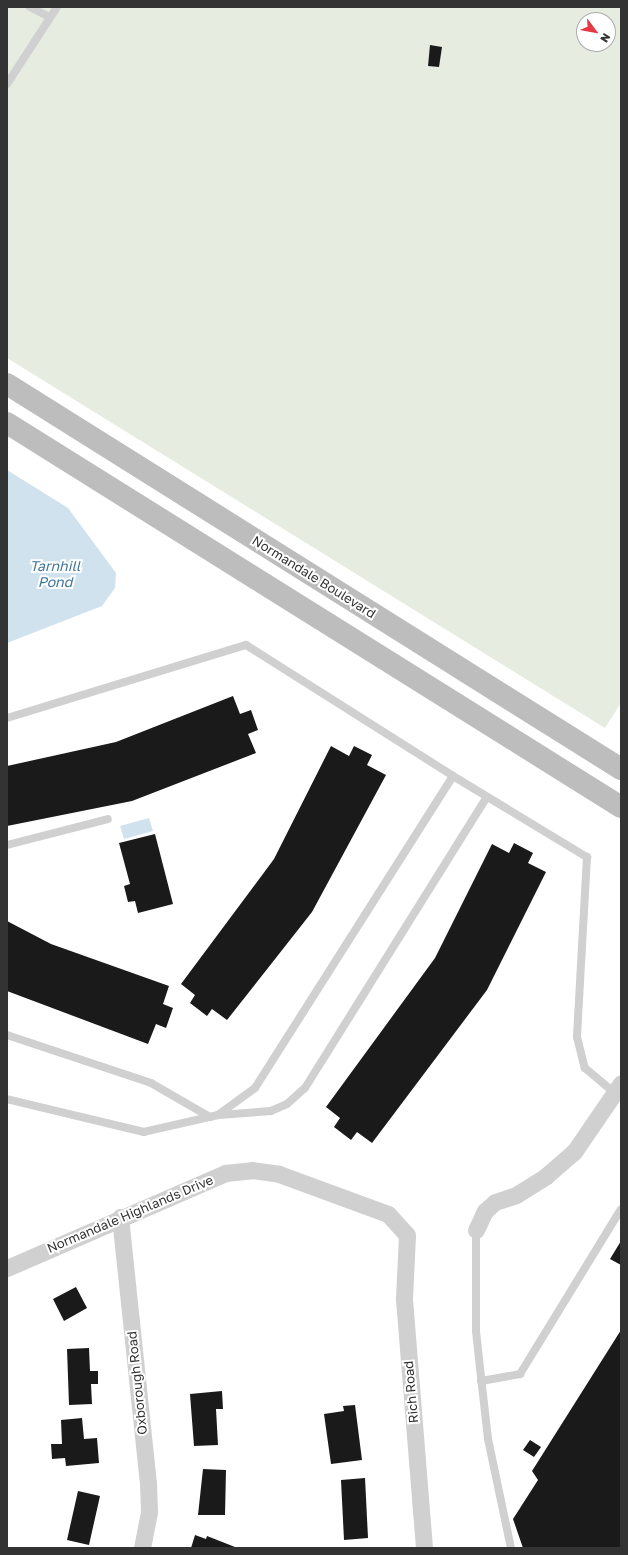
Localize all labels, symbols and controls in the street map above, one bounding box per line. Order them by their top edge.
north arrow [576,12,616,52]
text: N [598,31,613,45]
street label: Normandale Boulevard [249,533,379,621]
water label: Tarnhill Pond [30,558,80,590]
street label: Normandale Highlands Drive [45,1172,215,1256]
street label: Oxborough Road [124,1330,150,1436]
street label: Rich Road [401,1360,421,1424]

